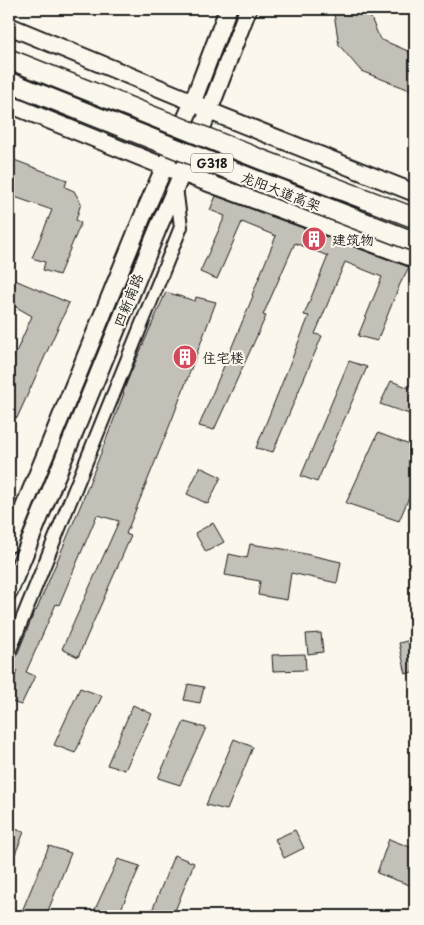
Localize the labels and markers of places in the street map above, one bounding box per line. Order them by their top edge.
building icon: 建筑物 [301,226,327,252]
place label: 建筑物 [332,229,374,250]
building icon: 住宅楼 [172,344,198,370]
place label: 住宅楼 [202,347,244,368]

